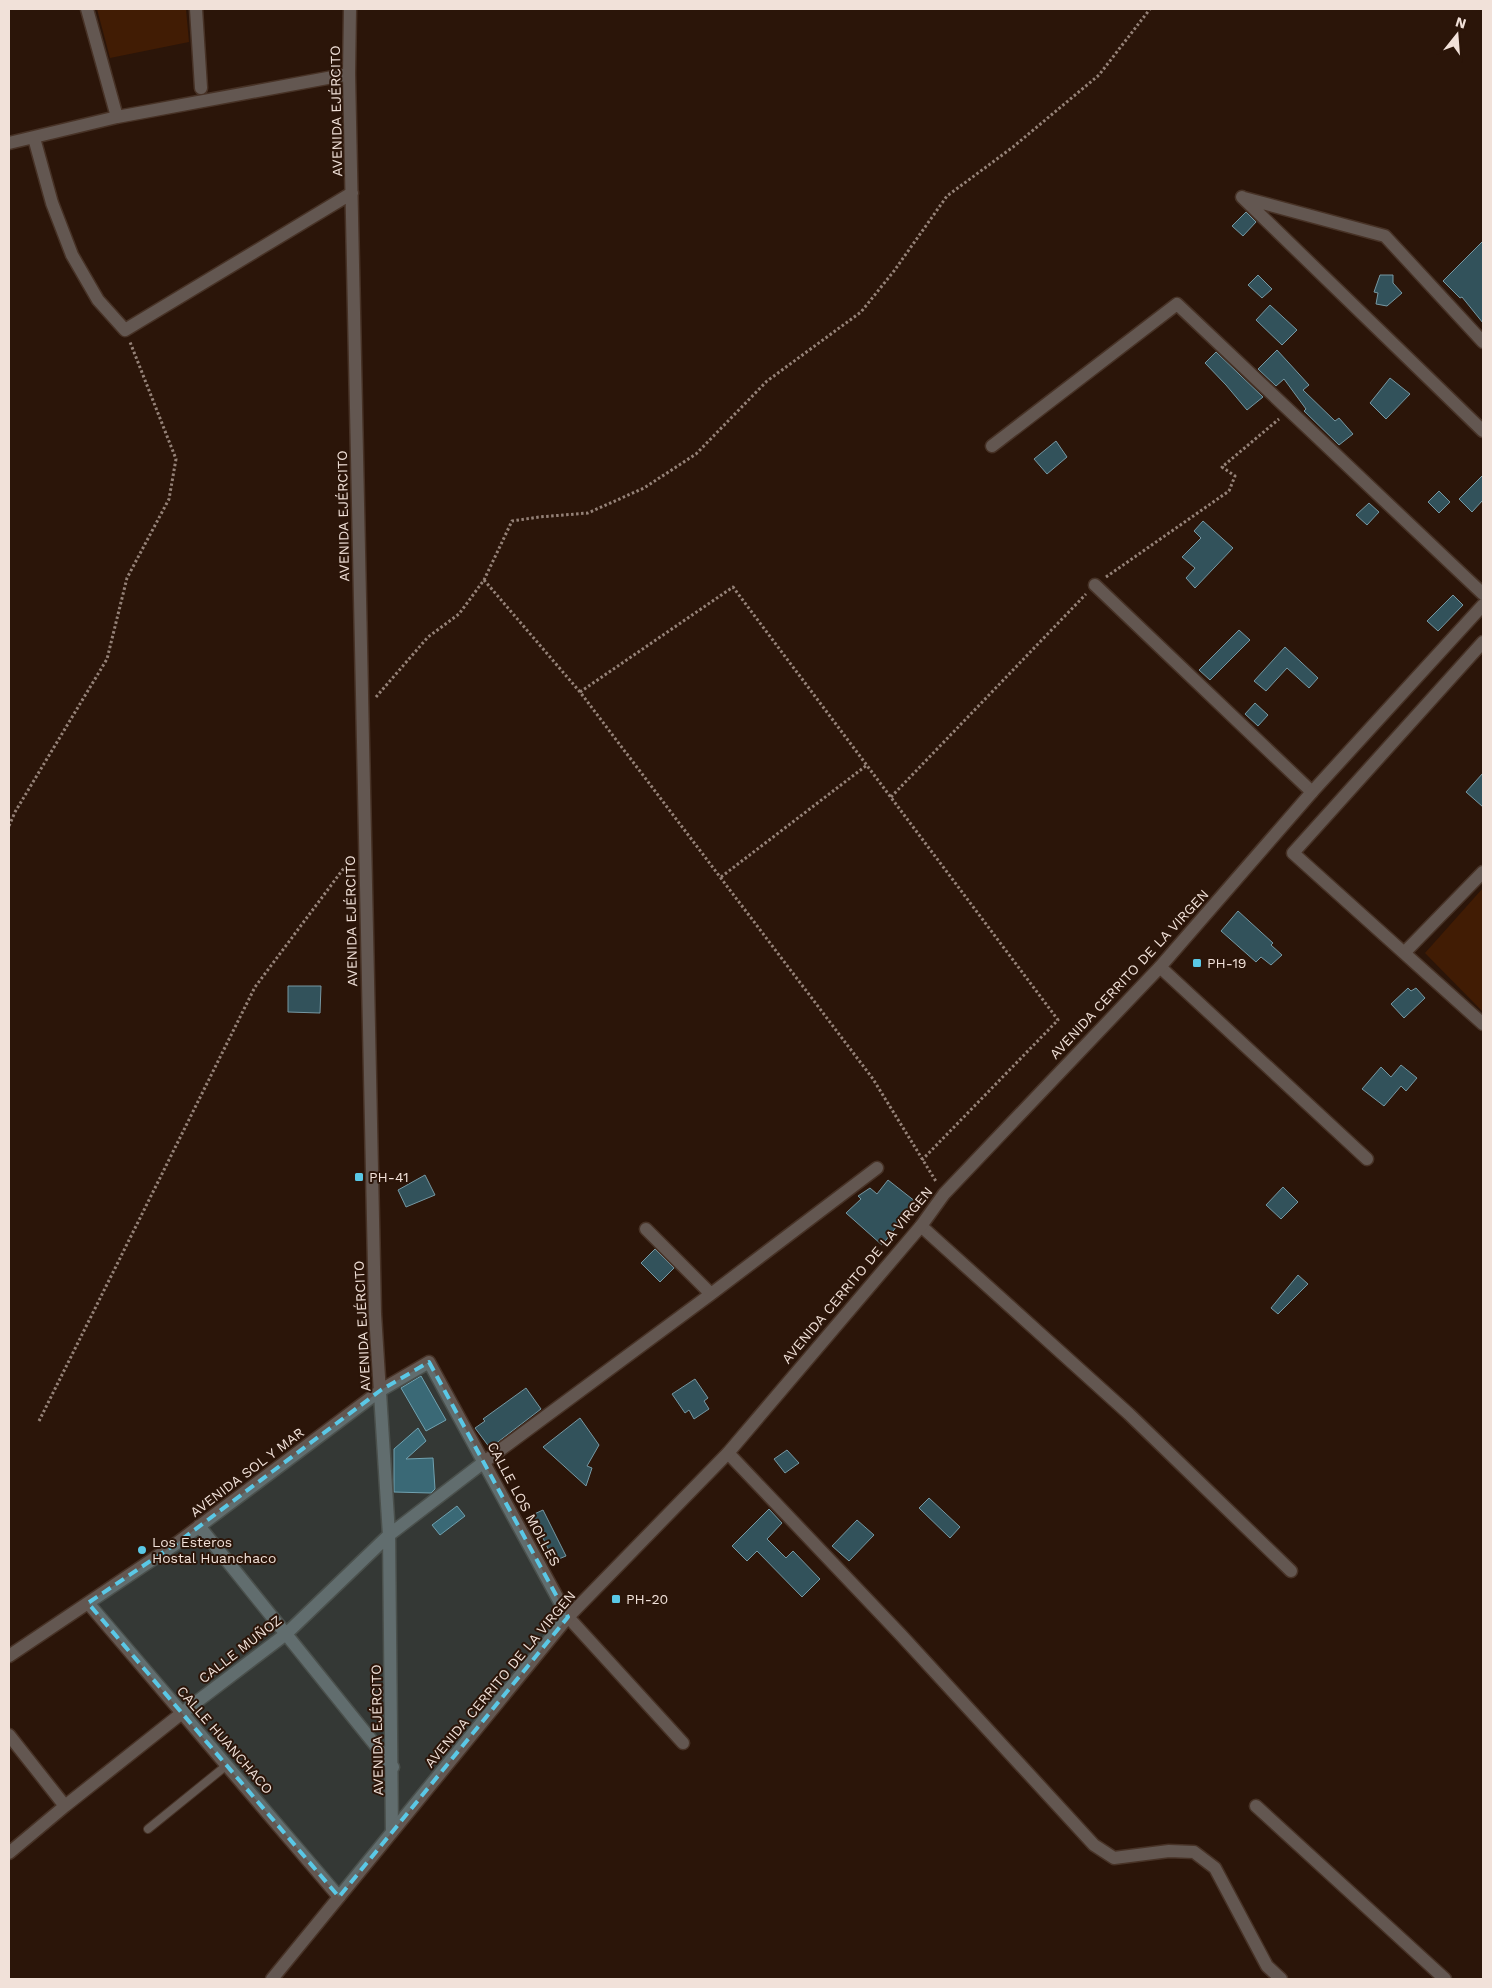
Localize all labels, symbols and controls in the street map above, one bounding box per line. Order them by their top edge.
north arrow [1432,10,1482,60]
text: N [1454,13,1468,32]
street label: AVENIDA EJÉRCITO [327,45,345,177]
street label: AVENIDA EJÉRCITO [334,450,352,582]
street label: AVENIDA EJÉRCITO [342,855,360,987]
street label: AVENIDA CERRITO DE LA VIRGEN [1046,886,1212,1062]
place label: PH-19 [1207,955,1246,971]
marker: PH-19 [1191,957,1203,969]
place label: PH-41 [369,1169,409,1185]
marker: PH-41 [353,1171,365,1183]
street label: AVENIDA CERRITO DE LA VIRGEN [778,1183,936,1367]
street label: AVENIDA EJÉRCITO [351,1260,373,1392]
street label: AVENIDA SOL Y MAR [187,1424,307,1520]
street label: CALLE LOS MOLLES [484,1439,564,1569]
place label: Los Esteros Hostal Huanchaco [152,1534,276,1566]
marker: Los Esteros Hostal Huanchaco [136,1544,148,1556]
street label: AVENIDA CERRITO DE LA VIRGEN [421,1587,579,1771]
place label: PH-20 [626,1591,668,1607]
marker: PH-20 [610,1593,622,1605]
street label: CALLE MUÑOZ [195,1612,285,1686]
street label: AVENIDA EJÉRCITO [368,1664,386,1796]
street label: CALLE HUANCHACO [174,1683,276,1797]

